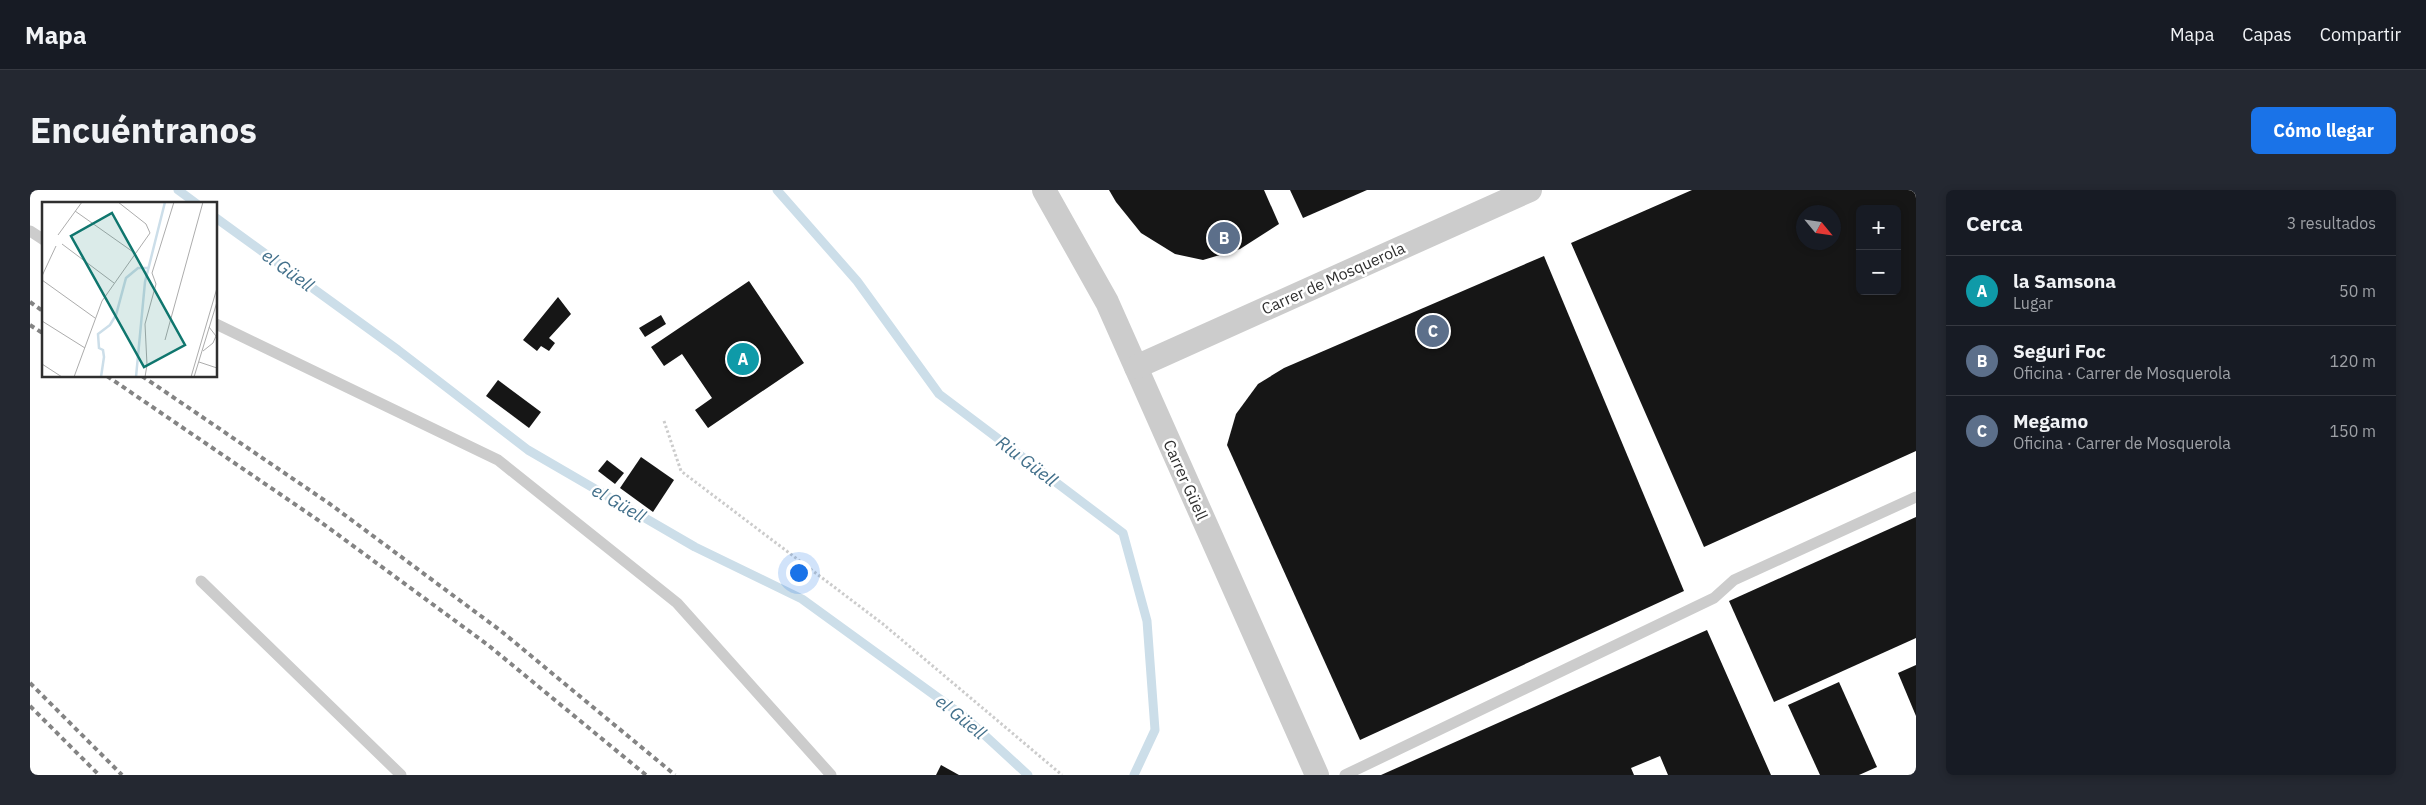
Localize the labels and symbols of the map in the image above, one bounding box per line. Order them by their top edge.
inset map [42,202,218,378]
north arrow [1796,205,1841,250]
pin: B [1208,219,1240,257]
street label: Carrer de Mosquerola [1258,237,1408,319]
water label: el Güell [257,243,319,297]
pin: C [1417,312,1449,350]
pin: A [727,340,759,378]
water label: Riu Güell [992,430,1062,492]
street label: Carrer Güell [1159,437,1213,523]
water label: el Güell [588,478,650,528]
your location [786,560,812,586]
water label: el Güell [931,690,991,745]

